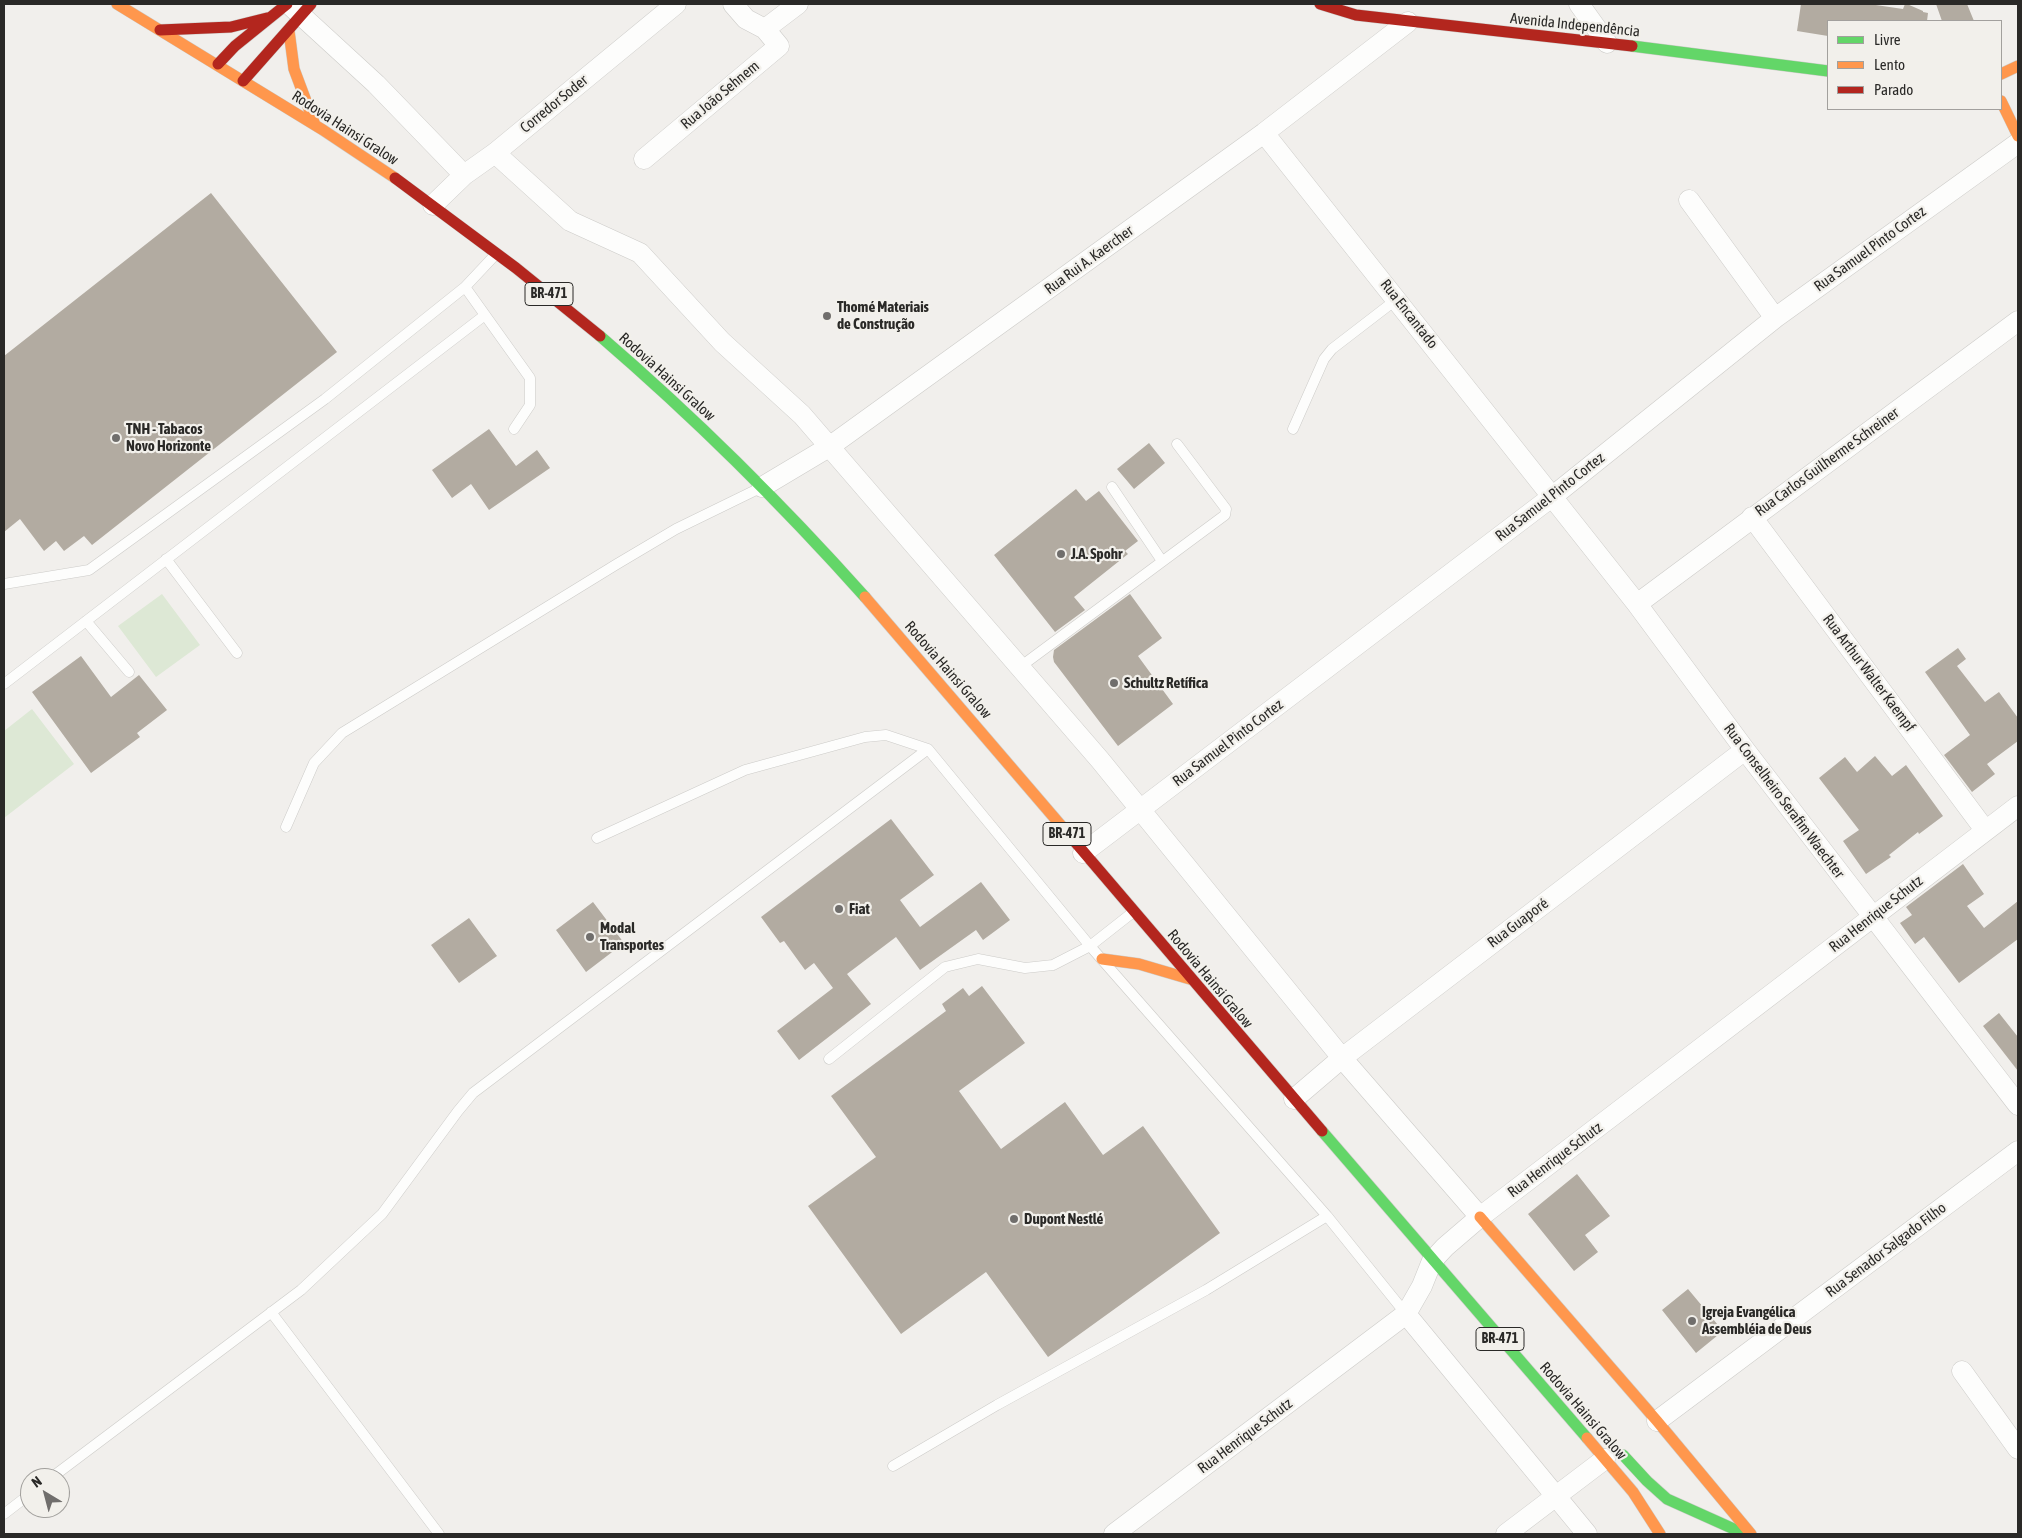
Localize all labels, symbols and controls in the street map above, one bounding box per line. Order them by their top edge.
street label: Avenida Independência [1509,9,1641,41]
legend [1827,20,2002,110]
text: Livre [1874,31,1901,48]
text: Lento [1874,56,1905,73]
street label: Rua João Sehnem [677,57,763,133]
street label: Corredor Soder [517,71,591,137]
text: Parado [1874,81,1913,98]
street label: Rodovia Hainsi Gralow [288,87,402,169]
street label: Rua Samuel Pinto Cortez [1811,203,1929,295]
street label: Rua Rui A. Kaercher [1041,222,1137,298]
street label: Rua Encantado [1376,276,1442,352]
road number: BR-471 [525,282,573,306]
place label: Thomé Materiais de Construção [837,298,929,333]
marker: Thomé Materiais de Construção [821,310,833,322]
street label: Rodovia Hainsi Gralow [615,329,719,425]
street label: Rua Carlos Guilherme Schreiner [1752,404,1902,520]
place label: TNH - Tabacos Novo Horizonte [126,420,211,455]
marker: TNH - Tabacos Novo Horizonte [110,432,122,444]
street label: Rua Samuel Pinto Cortez [1492,449,1608,545]
place label: J.A. Spohr [1071,545,1122,563]
marker: J.A. Spohr [1055,548,1067,560]
street label: Rua Arthur Walter Kaempf [1819,611,1919,735]
street label: Rodovia Hainsi Gralow [901,618,995,722]
place label: Schultz Retífica [1124,674,1208,692]
marker: Schultz Retífica [1108,677,1120,689]
street label: Rua Samuel Pinto Cortez [1169,696,1287,790]
street label: Rua Conselheiro Serafim Waechter [1720,720,1848,882]
road number: BR-471 [1043,822,1091,846]
street label: Rua Henrique Schutz [1826,872,1926,956]
street label: Rua Guaporé [1484,894,1552,952]
place label: Fiat [849,900,870,918]
marker: Fiat [833,903,845,915]
place label: Modal Transportes [600,919,664,954]
street label: Rodovia Hainsi Gralow [1164,926,1256,1032]
marker: Modal Transportes [584,931,596,943]
street label: Rua Henrique Schutz [1504,1119,1606,1201]
street label: Rua Senador Salgado Filho [1822,1199,1950,1301]
place label: Dupont Nestlé [1024,1210,1103,1228]
marker: Dupont Nestlé [1008,1213,1020,1225]
place label: Igreja Evangélica Assembléia de Deus [1702,1303,1811,1338]
marker: Igreja Evangélica Assembléia de Deus [1686,1315,1698,1327]
road number: BR-471 [1476,1328,1524,1350]
street label: Rodovia Hainsi Gralow [1536,1359,1630,1463]
street label: Rua Henrique Schutz [1194,1395,1296,1477]
north arrow [20,1468,70,1518]
text: N [28,1473,45,1491]

